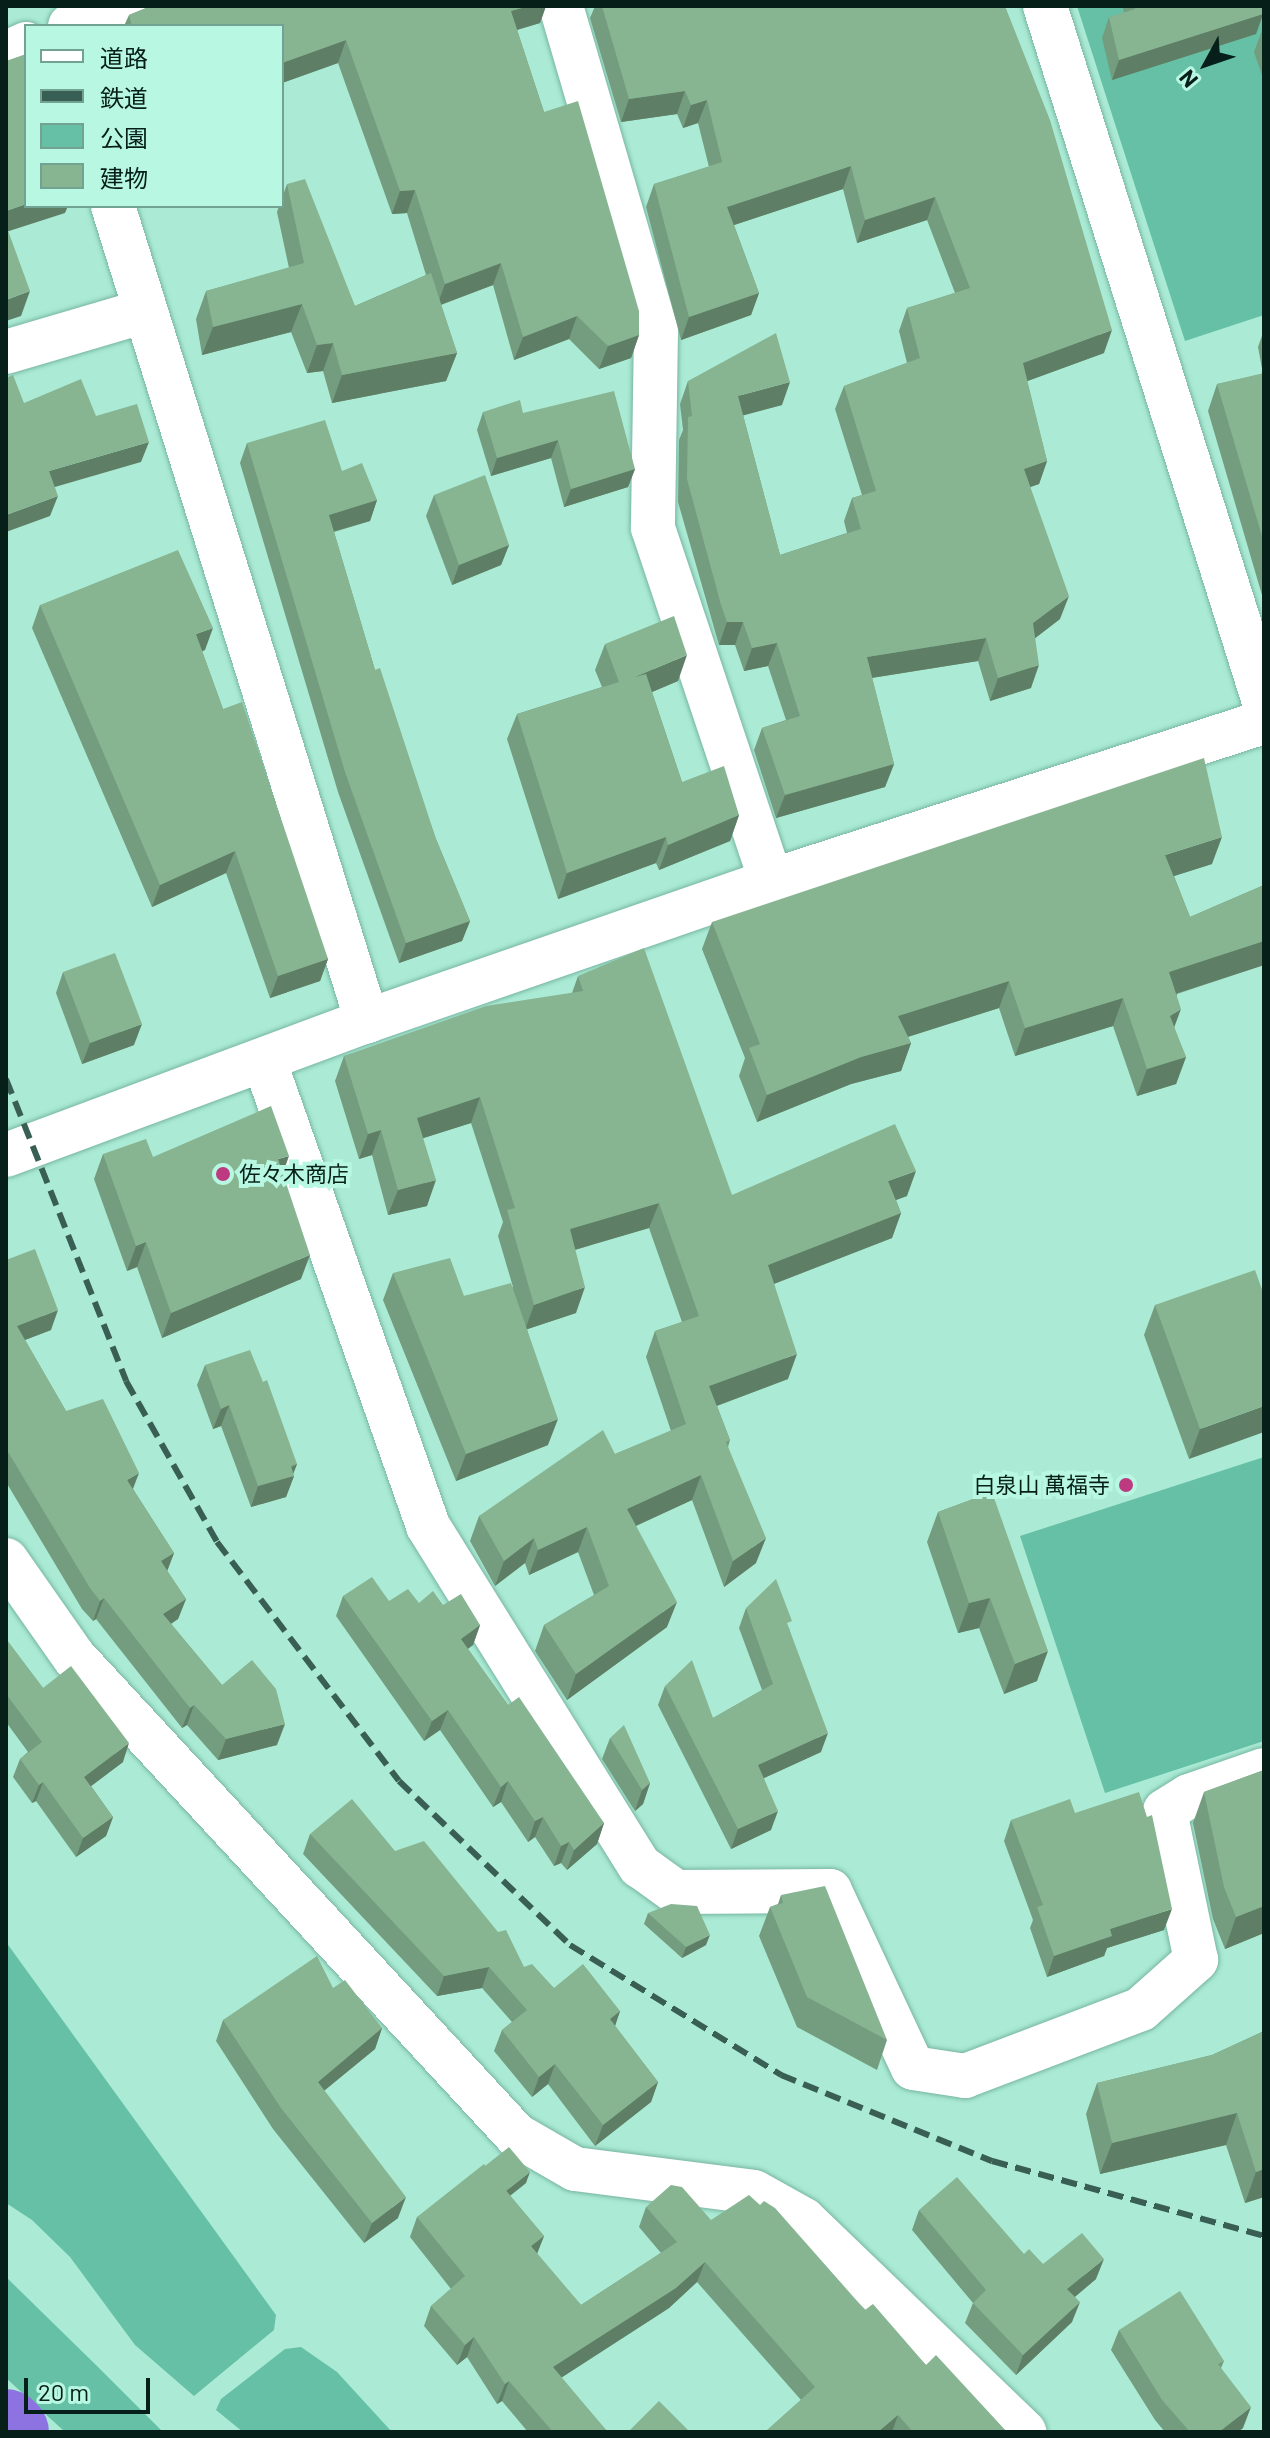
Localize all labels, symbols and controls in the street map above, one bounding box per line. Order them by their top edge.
legend [24,24,284,208]
north arrow [1166,24,1246,104]
text: 道路 [100,43,148,72]
text: N [1173,65,1202,93]
text: 鉄道 [100,83,148,112]
text: 公園 [100,123,148,152]
text: 建物 [100,163,148,192]
place label: 佐々木商店 [239,1161,349,1187]
marker: 佐々木商店 [214,1165,232,1183]
place label: 白泉山 萬福寺 [974,1472,1110,1498]
marker: 白泉山 萬福寺 [1117,1476,1135,1494]
scale bar [28,2362,154,2412]
text: 20 m [38,2377,89,2406]

